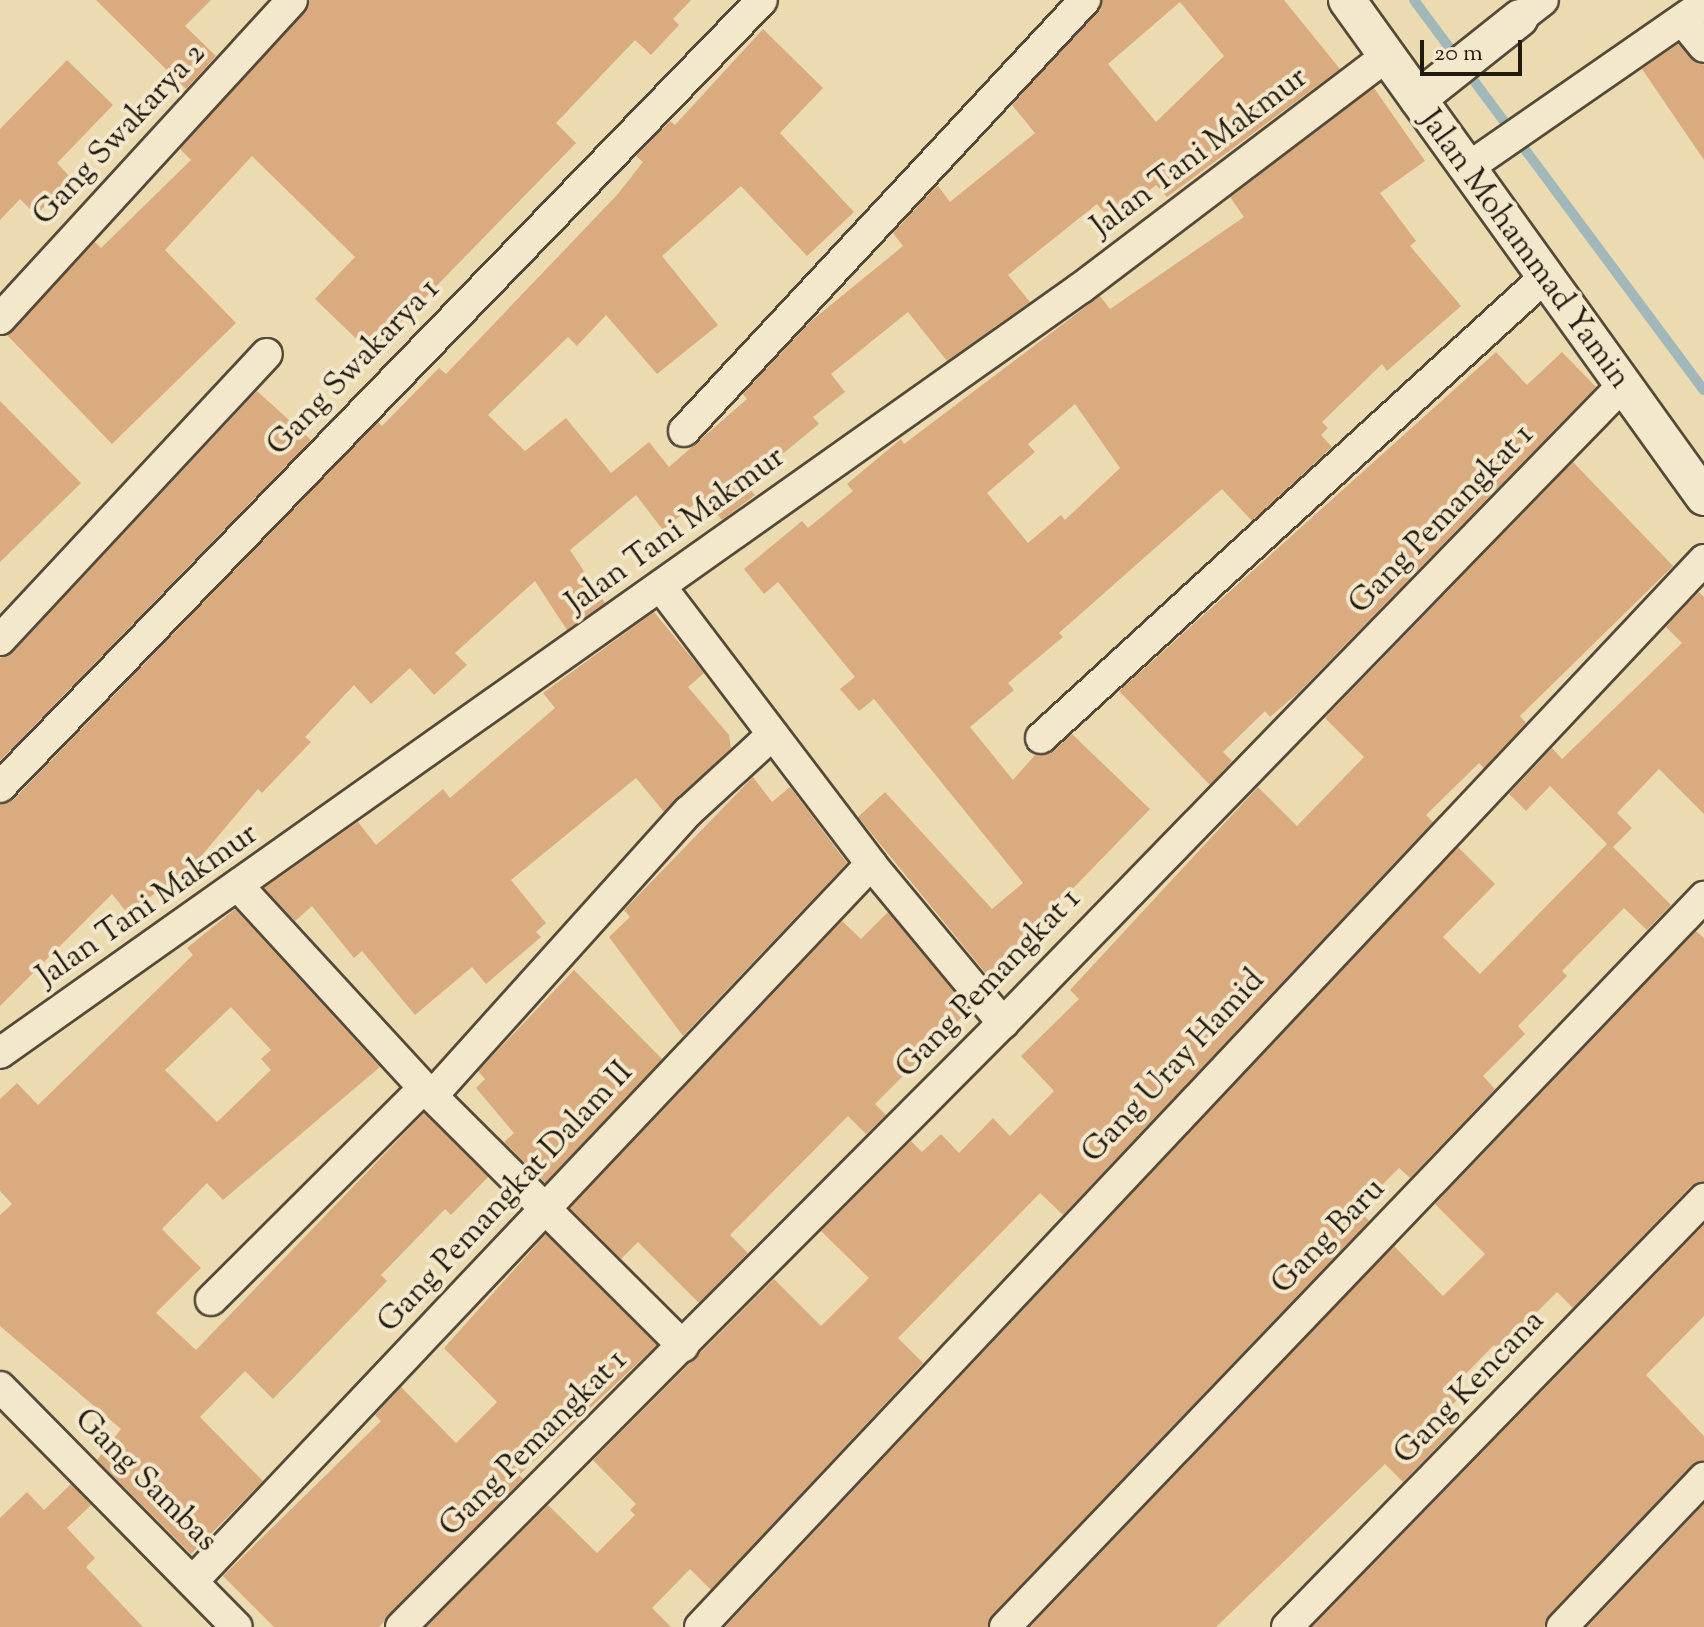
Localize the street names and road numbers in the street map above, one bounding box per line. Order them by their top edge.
street label: Gang Swakarya 2 [26,36,214,234]
street label: Jalan Tani Makmur [1084,59,1316,247]
street label: Jalan Mohammad Yamin [1410,103,1638,397]
street label: Gang Swakarya 1 [260,271,448,465]
street label: Gang Pemangkat 1 [1342,417,1542,623]
street label: Jalan Tani Makmur [559,439,793,623]
street label: Jalan Tani Makmur [30,815,266,997]
street label: Gang Pemangkat 1 [889,881,1089,1087]
street label: Gang Uray Hamid [1074,962,1274,1172]
street label: Gang Pemangkat Dalam II [370,1054,642,1342]
street label: Gang Baru [1264,1171,1394,1303]
street label: Gang Kencana [1387,1303,1553,1473]
street label: Gang Pemangkat 1 [432,1342,636,1546]
street label: Gang Sambas [65,1401,225,1561]

